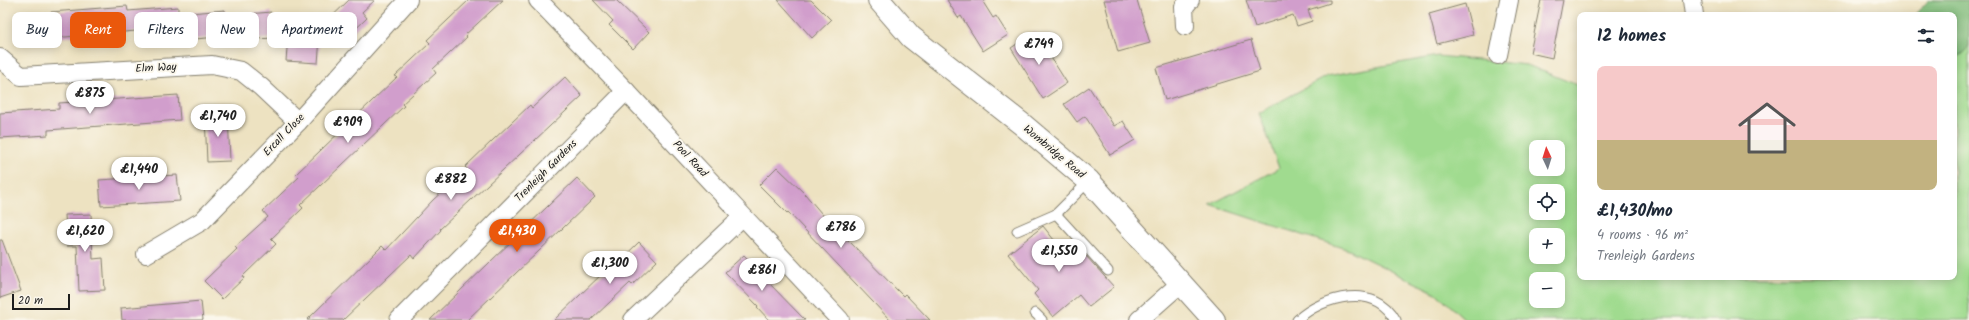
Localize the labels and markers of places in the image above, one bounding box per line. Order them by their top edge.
pin: £749 [1015,32,1063,66]
pin: £875 [66,81,114,115]
pin: £1,740 [185,104,251,138]
pin: £909 [324,110,372,144]
pin: £1,440 [106,157,172,191]
pin: £882 [427,167,475,201]
pin: £786 [817,215,865,249]
pin: £1,620 [52,219,118,253]
pin: £1,430 [484,219,550,253]
pin: £1,550 [1026,239,1092,273]
pin: £1,300 [577,251,643,285]
pin: £861 [738,258,786,292]

